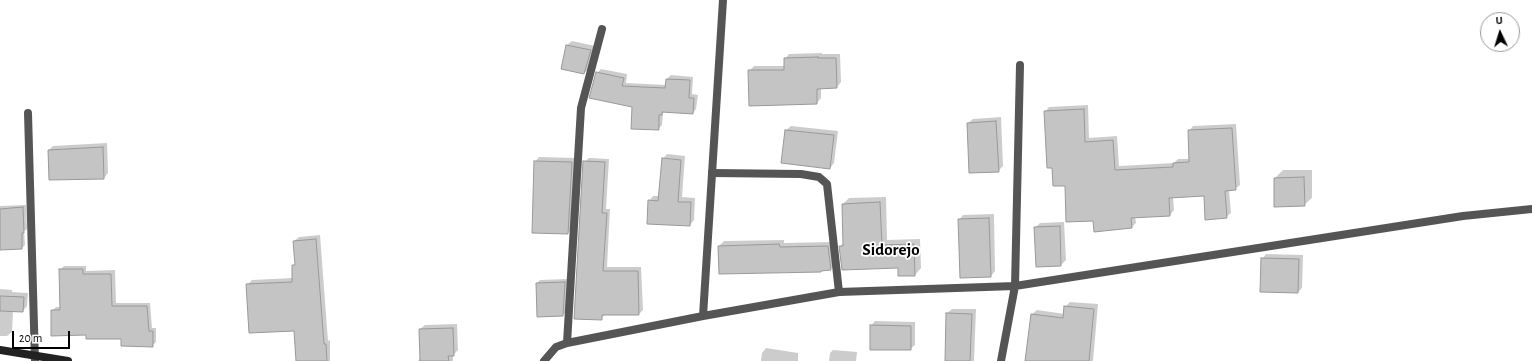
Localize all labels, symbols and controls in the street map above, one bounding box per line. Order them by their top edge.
north arrow [1480,12,1520,52]
text: U [1495,15,1503,26]
district label: Sidorejo [862,240,920,260]
scale bar [14,323,72,349]
text: 20 m [19,332,42,344]

